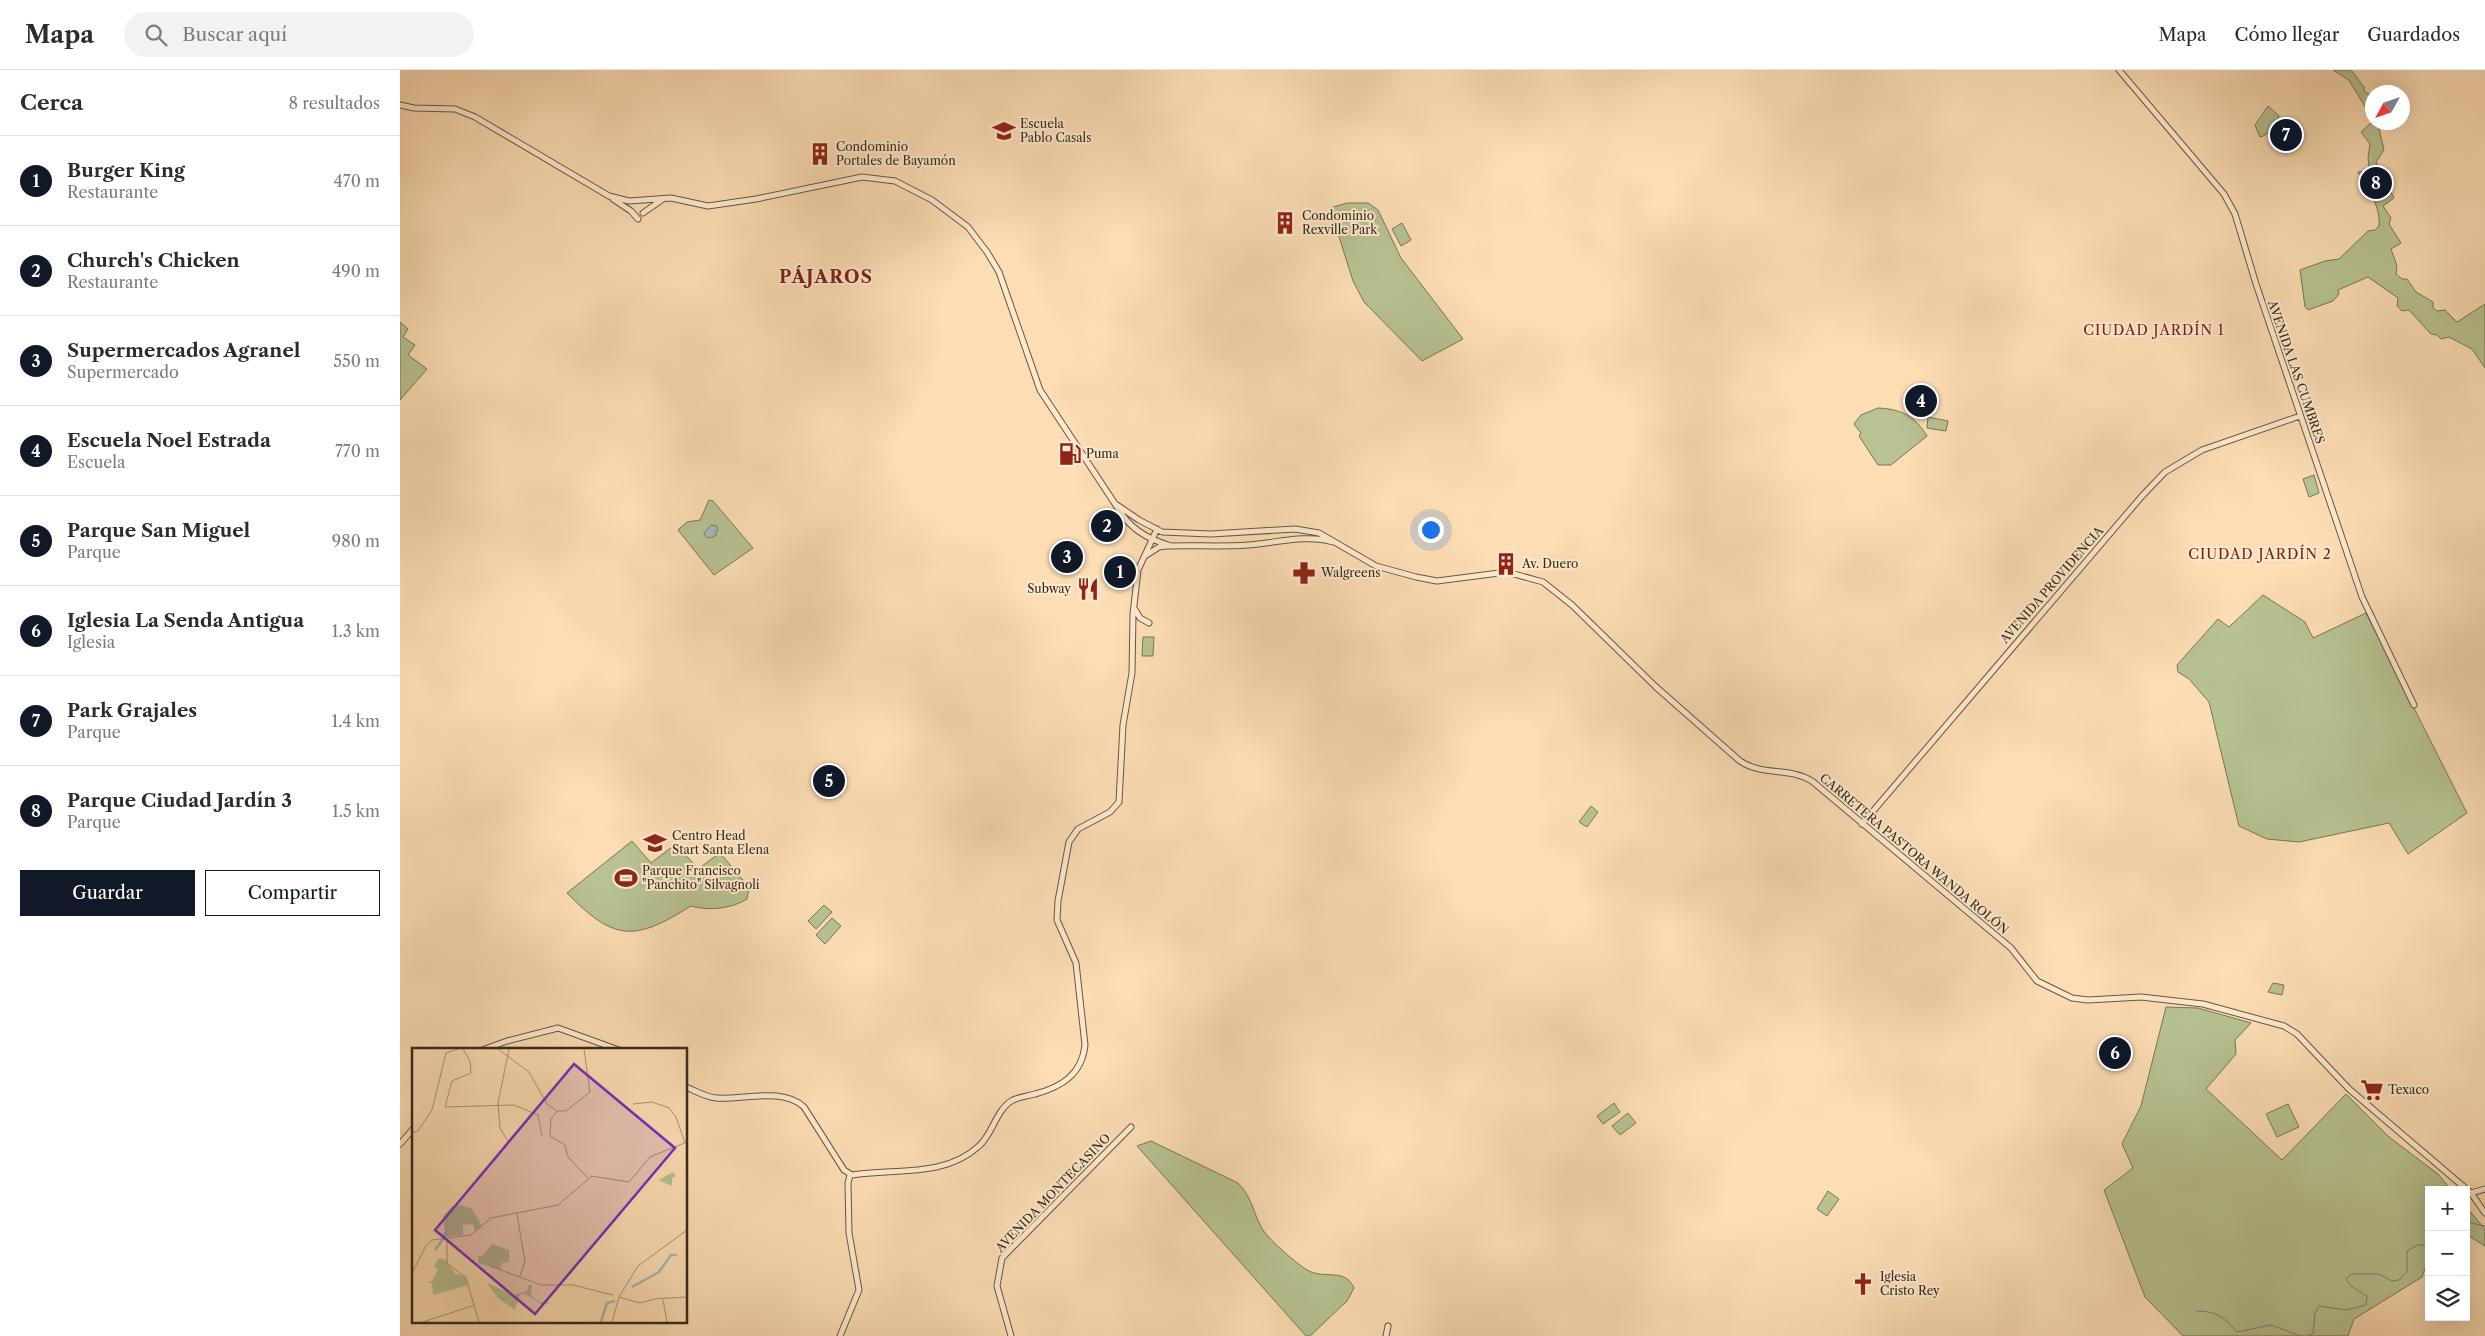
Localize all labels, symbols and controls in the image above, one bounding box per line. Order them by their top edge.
search box [124,12,474,57]
text: Mapa [25,20,94,49]
icon: search [142,21,170,49]
text: Buscar aquí [182,23,287,46]
text: Mapa [2158,24,2207,46]
text: Cómo llegar [2235,24,2339,46]
text: Guardados [2367,24,2460,46]
north arrow [2365,85,2410,130]
text: Cerca [20,90,83,115]
text: 8 resultados [289,93,380,113]
place label: Escuela Pablo Casals [1020,116,1091,145]
pin: 7 [2270,116,2302,154]
school or university icon: Escuela Pablo Casals [991,118,1017,144]
place label: Condominio Portales de Bayamón [836,139,956,168]
building icon: Condominio Portales de Bayamón [807,141,833,167]
text: Burger King [67,159,185,182]
pin: 8 [2360,164,2392,202]
text: 1 [32,171,40,191]
text: 470 m [334,171,380,191]
text: Restaurante [67,182,158,202]
place label: Condominio Rexville Park [1302,208,1378,237]
building icon: Condominio Rexville Park [1272,210,1298,236]
text: Church's Chicken [67,249,240,272]
text: 2 [31,261,41,281]
text: 490 m [332,261,380,281]
district label: PÁJAROS [779,265,873,288]
text: Restaurante [67,272,158,292]
street label: AVENIDA LAS CUMBRES [2265,297,2328,445]
district label: CIUDAD JARDÍN 1 [2083,320,2225,339]
text: Supermercados Agranel [67,339,300,362]
text: 3 [31,351,41,371]
text: 550 m [333,351,380,371]
text: Supermercado [67,362,179,382]
pin: 4 [1905,382,1937,420]
text: Escuela Noel Estrada [67,429,271,452]
text: 4 [31,441,41,461]
text: 770 m [335,441,380,461]
fuel station icon: Puma [1057,441,1083,467]
place label: Puma [1086,446,1119,461]
text: Escuela [67,452,125,472]
pin: 2 [1091,507,1123,545]
your location [1418,517,1444,543]
text: Parque San Miguel [67,519,250,542]
street label: AVENIDA PROVIDENCIA [1996,522,2107,647]
text: 5 [32,531,40,551]
text: 980 m [332,531,380,551]
pin: 3 [1051,538,1083,576]
text: Parque [67,542,121,562]
district label: CIUDAD JARDÍN 2 [2188,544,2332,563]
building icon: Av. Duero [1493,551,1519,577]
pin: 1 [1104,553,1136,591]
place label: Av. Duero [1521,556,1578,571]
pharmacy icon: Walgreens [1291,560,1317,586]
place label: Walgreens [1320,565,1380,580]
restaurant icon: Subway [1075,576,1101,602]
place label: Subway [1027,581,1071,596]
text: Iglesia La Senda Antigua [67,609,304,632]
text: 6 [31,621,41,641]
text: 1.3 km [332,621,380,641]
text: Iglesia [67,632,115,652]
text: Park Grajales [67,699,197,722]
text: 7 [32,711,40,731]
text: 1.4 km [331,711,380,731]
text: Parque [67,722,121,742]
pin: 5 [813,762,845,800]
street label: CARRETERA PASTORA WANDA ROLÓN [1817,769,2013,937]
text: Parque Ciudad Jardín 3 [67,789,292,812]
text: 8 [31,801,41,821]
text: 1.5 km [332,801,380,821]
text: Parque [67,812,121,832]
place label: Centro Head Start Santa Elena [672,828,770,857]
school or university icon: Centro Head Start Santa Elena [642,830,668,856]
place label: Parque Francisco "Panchito" Silvagnoli [642,863,760,892]
sports icon: Parque Francisco "Panchito" Silvagnoli [613,865,639,891]
button: Guardar [20,870,195,916]
button: Compartir [205,870,380,916]
pin: 6 [2099,1034,2131,1072]
inset map [412,1048,688,1324]
supermarket icon: Texaco [2359,1077,2385,1103]
place label: Texaco [2388,1082,2429,1097]
street label: AVENIDA MONTECASINO [991,1130,1113,1256]
map controls [2425,1186,2470,1321]
button: + [2425,1186,2470,1231]
button: − [2425,1231,2470,1276]
place label: Iglesia Cristo Rey [1880,1269,1940,1298]
church icon: Iglesia Cristo Rey [1850,1271,1876,1297]
button: layers [2425,1276,2470,1321]

